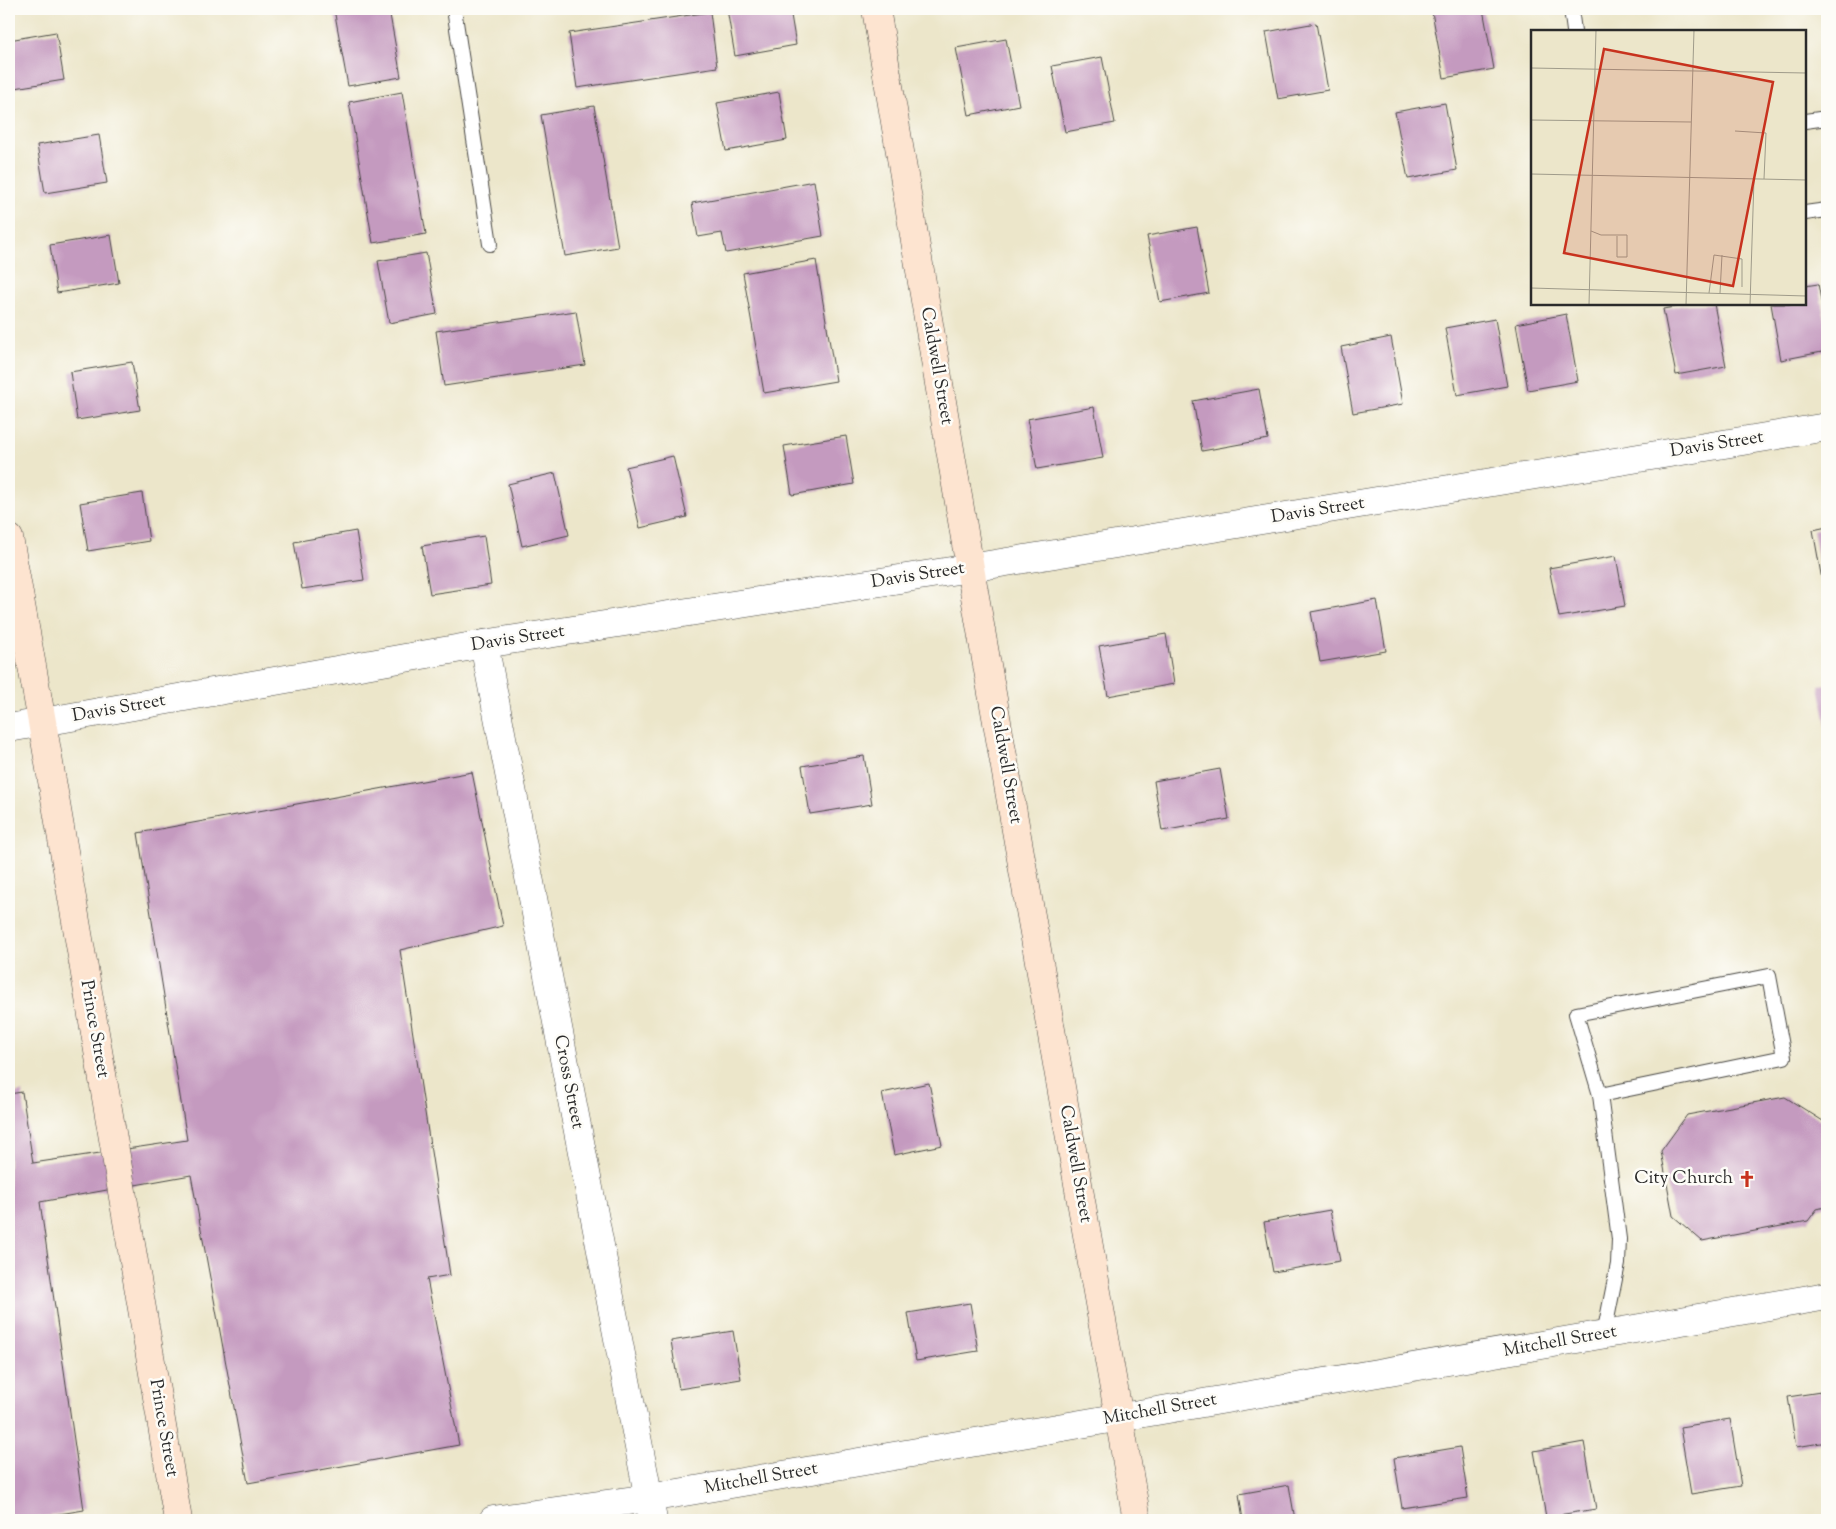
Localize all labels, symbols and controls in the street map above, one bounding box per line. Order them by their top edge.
inset map [1531,30,1806,305]
street label: Caldwell Street [913,305,959,427]
street label: Davis Street [1668,425,1766,465]
street label: Davis Street [1269,491,1367,531]
street label: Davis Street [869,556,967,596]
street label: Davis Street [469,619,567,659]
street label: Davis Street [70,688,168,730]
street label: Caldwell Street [982,704,1028,826]
street label: Prince Street [73,978,115,1080]
street label: Cross Street [546,1033,590,1131]
street label: Caldwell Street [1052,1103,1098,1225]
place label: City Church [1634,1166,1733,1192]
church icon: City Church [1737,1169,1757,1189]
street label: Mitchell Street [1501,1319,1619,1365]
street label: Prince Street [142,1377,184,1479]
street label: Mitchell Street [1101,1387,1219,1433]
street label: Mitchell Street [702,1456,820,1502]

